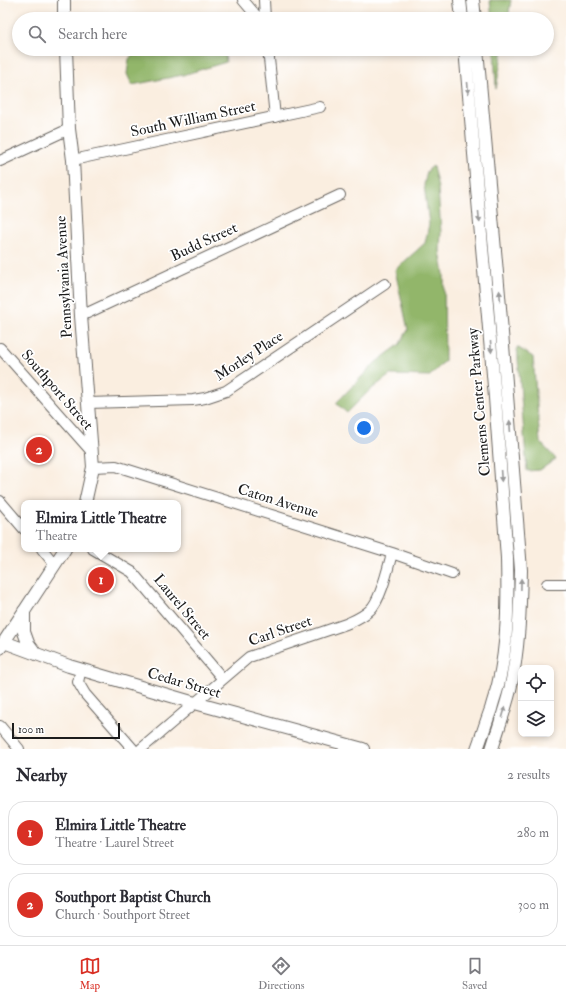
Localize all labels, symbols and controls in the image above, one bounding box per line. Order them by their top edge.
search box [12,12,554,56]
icon: search [26,23,48,45]
text: Search here [58,25,127,44]
one-way arrow [465,82,471,94]
street label: South William Street [129,96,257,142]
one-way arrow [476,211,482,223]
street label: Pennsylvania Avenue [51,215,77,339]
street label: Budd Street [168,218,241,266]
one-way arrow [496,290,503,302]
street label: Morley Place [211,327,287,385]
street label: Clemens Center Parkway [463,327,495,477]
one-way arrow [487,341,494,353]
street label: Southport Street [16,346,97,435]
your location [354,418,374,438]
one-way arrow [507,420,514,432]
pin: 2 [26,435,52,465]
one-way arrow [497,470,504,482]
street label: Caton Avenue [235,480,321,522]
popup [21,500,181,552]
text: Elmira Little Theatre [35,509,167,528]
text: Theatre [35,528,77,544]
pin: 1 [88,565,114,595]
street label: Laurel Street [149,570,215,644]
one-way arrow [518,577,524,590]
street label: Carl Street [246,611,314,651]
street label: Cedar Street [145,663,223,703]
map controls [518,665,554,737]
button: locate [518,665,554,701]
button: layers [518,701,554,737]
one-way arrow [501,706,507,718]
scale bar [12,721,120,740]
text: 100 m [18,723,44,736]
text: Nearby [16,765,67,786]
text: 2 results [507,767,550,783]
text: Elmira Little Theatre [55,816,186,835]
text: 1 [28,825,32,841]
text: 280 m [517,825,549,841]
text: Theatre · Laurel Street [55,835,174,851]
text: Southport Baptist Church [55,888,211,907]
text: 2 [27,897,33,913]
text: 300 m [518,897,549,913]
text: Church · Southport Street [55,907,190,923]
tab: Map [79,955,101,992]
tab: Directions [258,955,305,992]
tab: Saved [462,955,487,992]

